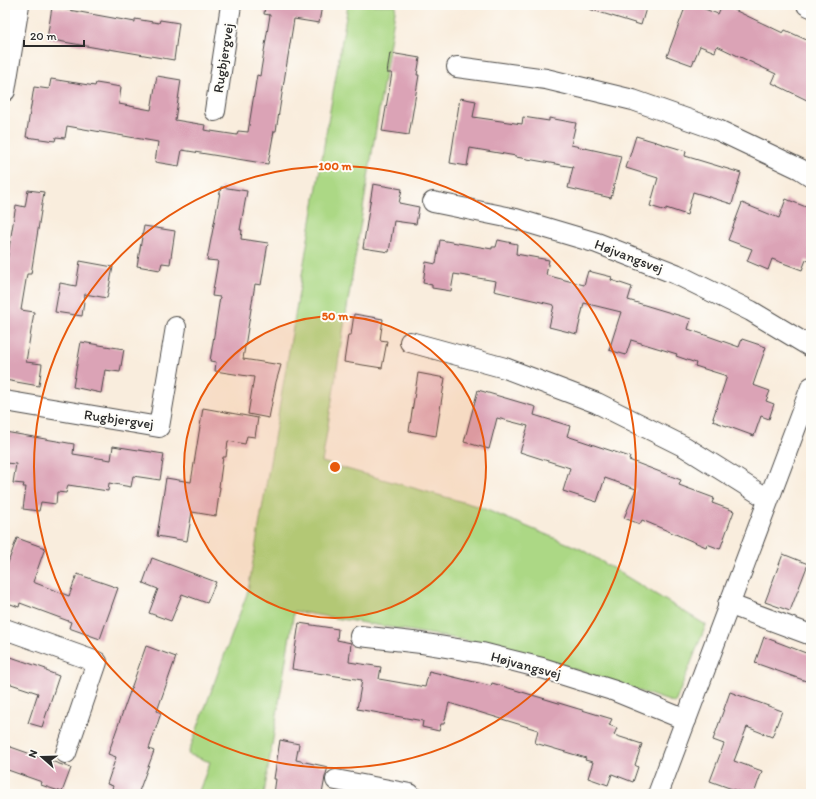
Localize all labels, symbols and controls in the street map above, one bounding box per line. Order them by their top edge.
scale bar [24,22,84,48]
street label: Rugbjergvej [210,22,237,94]
text: 20 m [30,29,57,43]
text: 100 m [318,159,352,173]
street label: Højvangsvej [592,236,665,277]
text: 50 m [322,309,349,323]
street label: Rugbjergvej [83,406,155,433]
centre of rings [328,460,342,474]
street label: Højvangsvej [489,648,563,683]
north arrow [22,737,62,777]
text: N [26,748,40,759]

